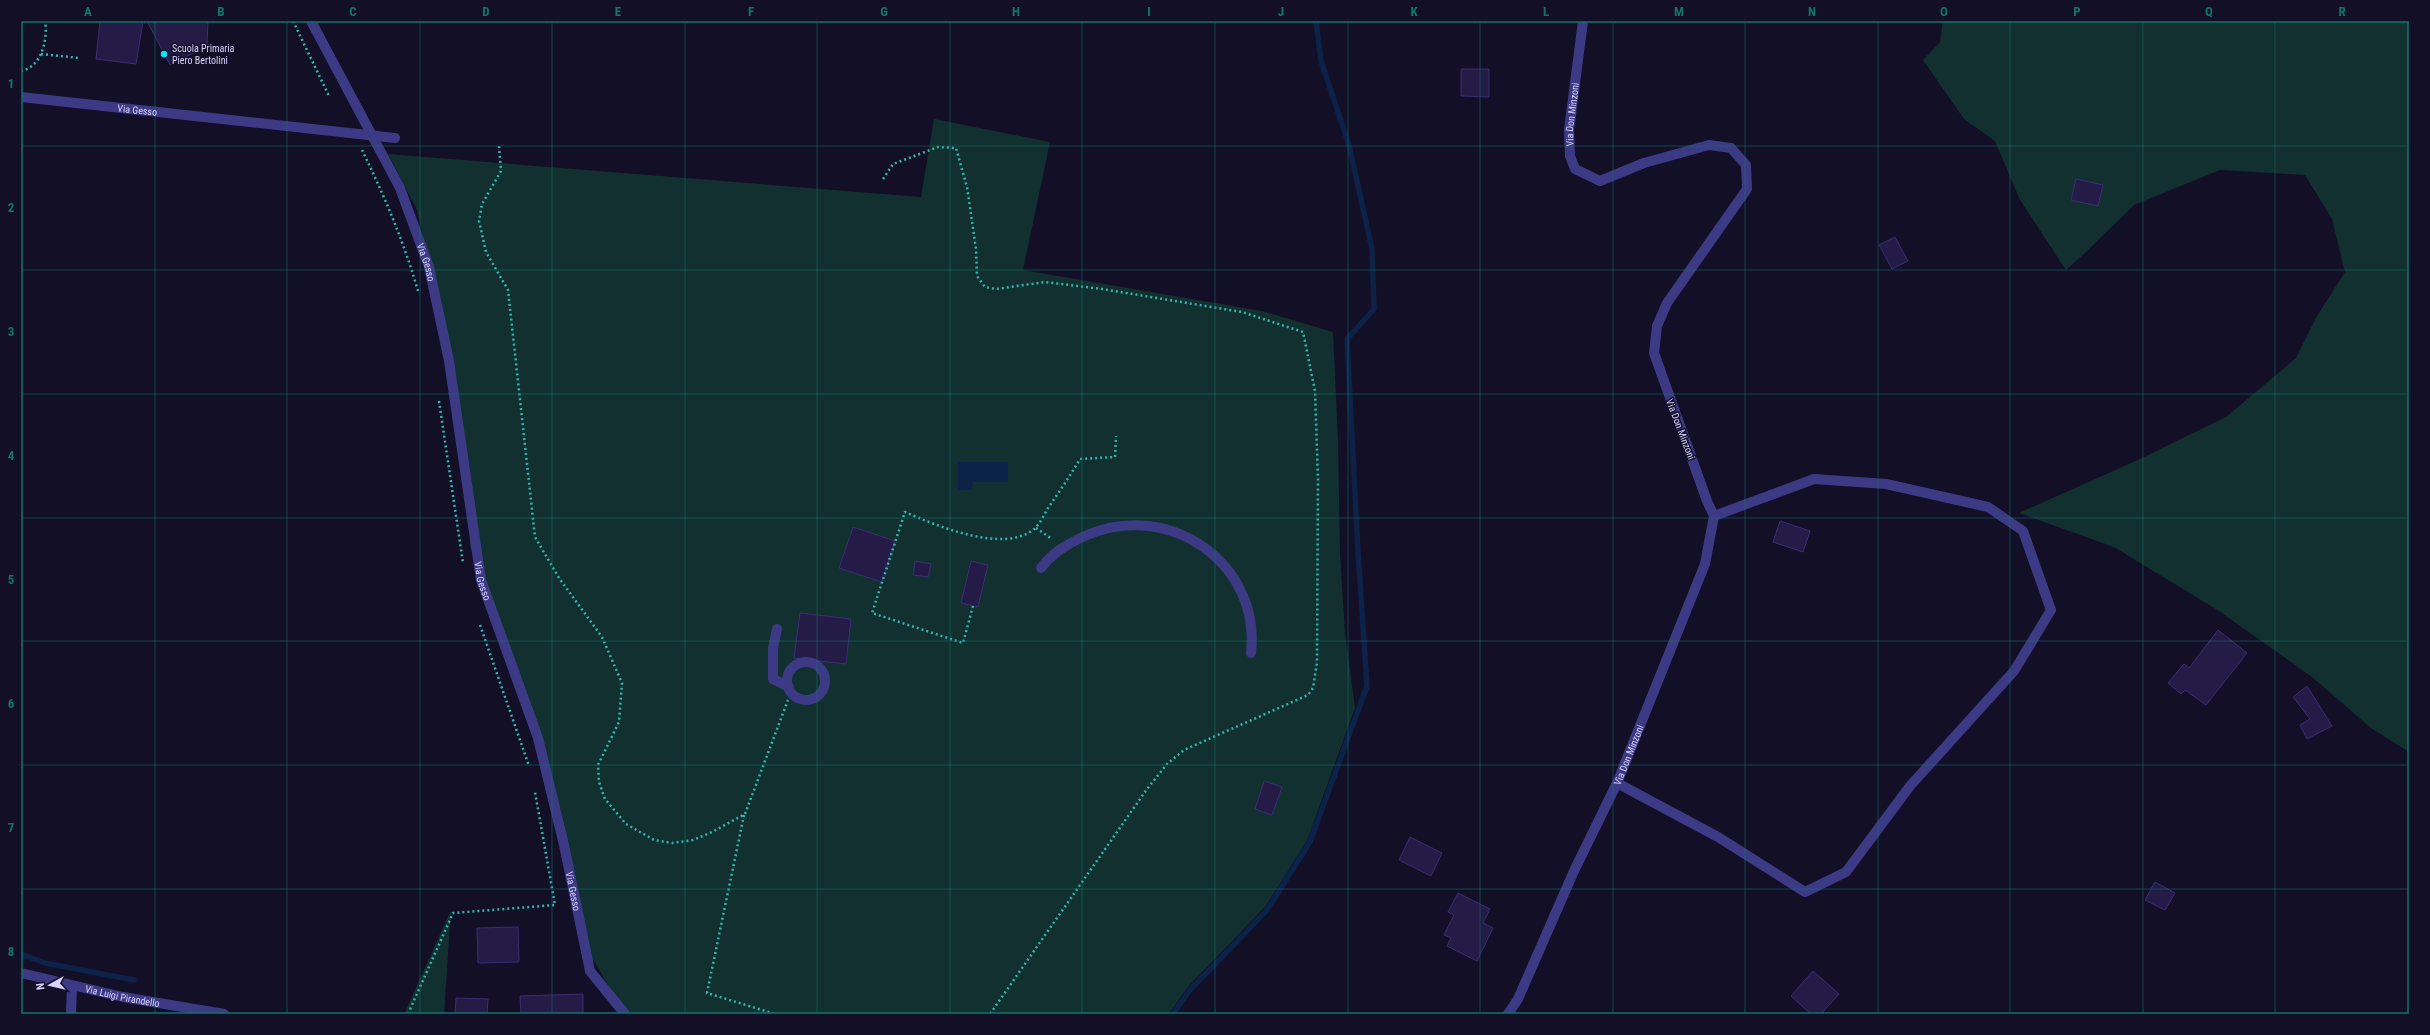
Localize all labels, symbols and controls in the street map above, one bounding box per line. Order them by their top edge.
text: A [84,4,92,19]
text: B [217,4,225,19]
text: C [349,4,357,19]
text: D [482,4,490,19]
text: E [615,4,622,19]
text: F [748,4,754,19]
text: G [880,4,888,19]
text: H [1012,4,1020,19]
text: I [1147,4,1151,19]
text: J [1278,4,1284,19]
text: K [1410,4,1418,19]
text: L [1543,4,1549,19]
text: M [1674,4,1684,19]
text: N [1808,4,1816,19]
text: O [1940,4,1948,19]
text: P [2073,4,2081,19]
text: Q [2205,4,2213,19]
text: R [2338,4,2346,19]
place label: Scuola Primaria Piero Bertolini [172,43,235,66]
marker: Scuola Primaria Piero Bertolini [159,49,169,59]
text: 1 [8,76,14,91]
street label: Via Don Minzoni [1564,82,1581,147]
street label: Via Gesso [117,103,158,118]
text: 2 [8,200,15,215]
street label: Via Gesso [415,242,437,282]
text: 3 [8,324,14,339]
street label: Via Don Minzoni [1664,397,1697,461]
text: 4 [8,448,15,463]
street label: Via Gesso [472,561,493,602]
text: 5 [8,572,15,587]
text: 6 [8,696,15,711]
street label: Via Don Minzoni [1612,723,1646,787]
text: 7 [8,820,15,835]
street label: Via Gesso [564,871,582,912]
text: 8 [8,944,14,959]
north arrow [30,965,70,1005]
text: N [34,982,47,991]
street label: Via Luigi Pirandello [84,983,160,1009]

